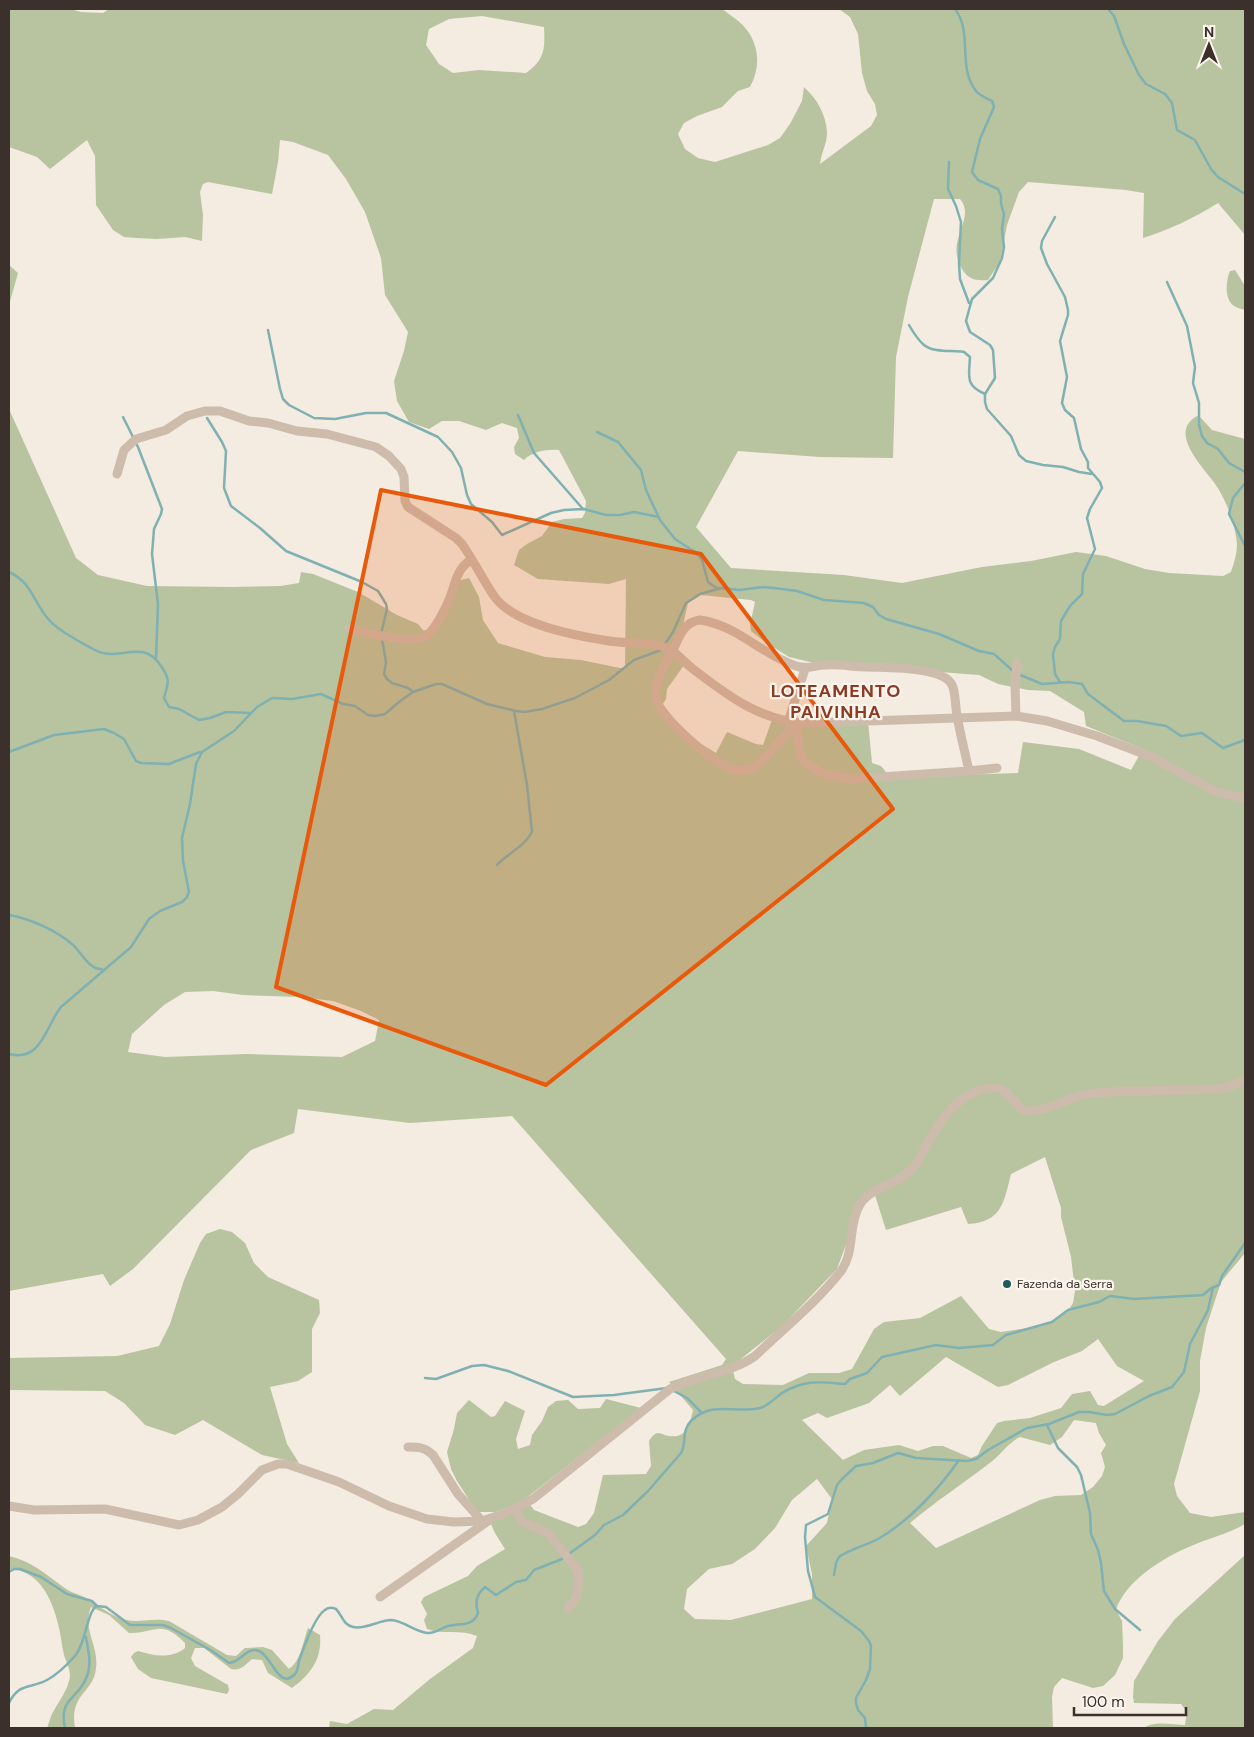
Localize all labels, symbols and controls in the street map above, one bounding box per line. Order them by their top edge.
north arrow [1184,20,1234,70]
text: N [1204,23,1214,41]
district label: LOTEAMENTO PAIVINHA [771,679,901,724]
place label: Fazenda da Serra [1017,1276,1112,1292]
marker: Fazenda da Serra [1001,1278,1013,1290]
scale bar [1074,1684,1186,1716]
text: 100 m [1082,1692,1125,1712]

